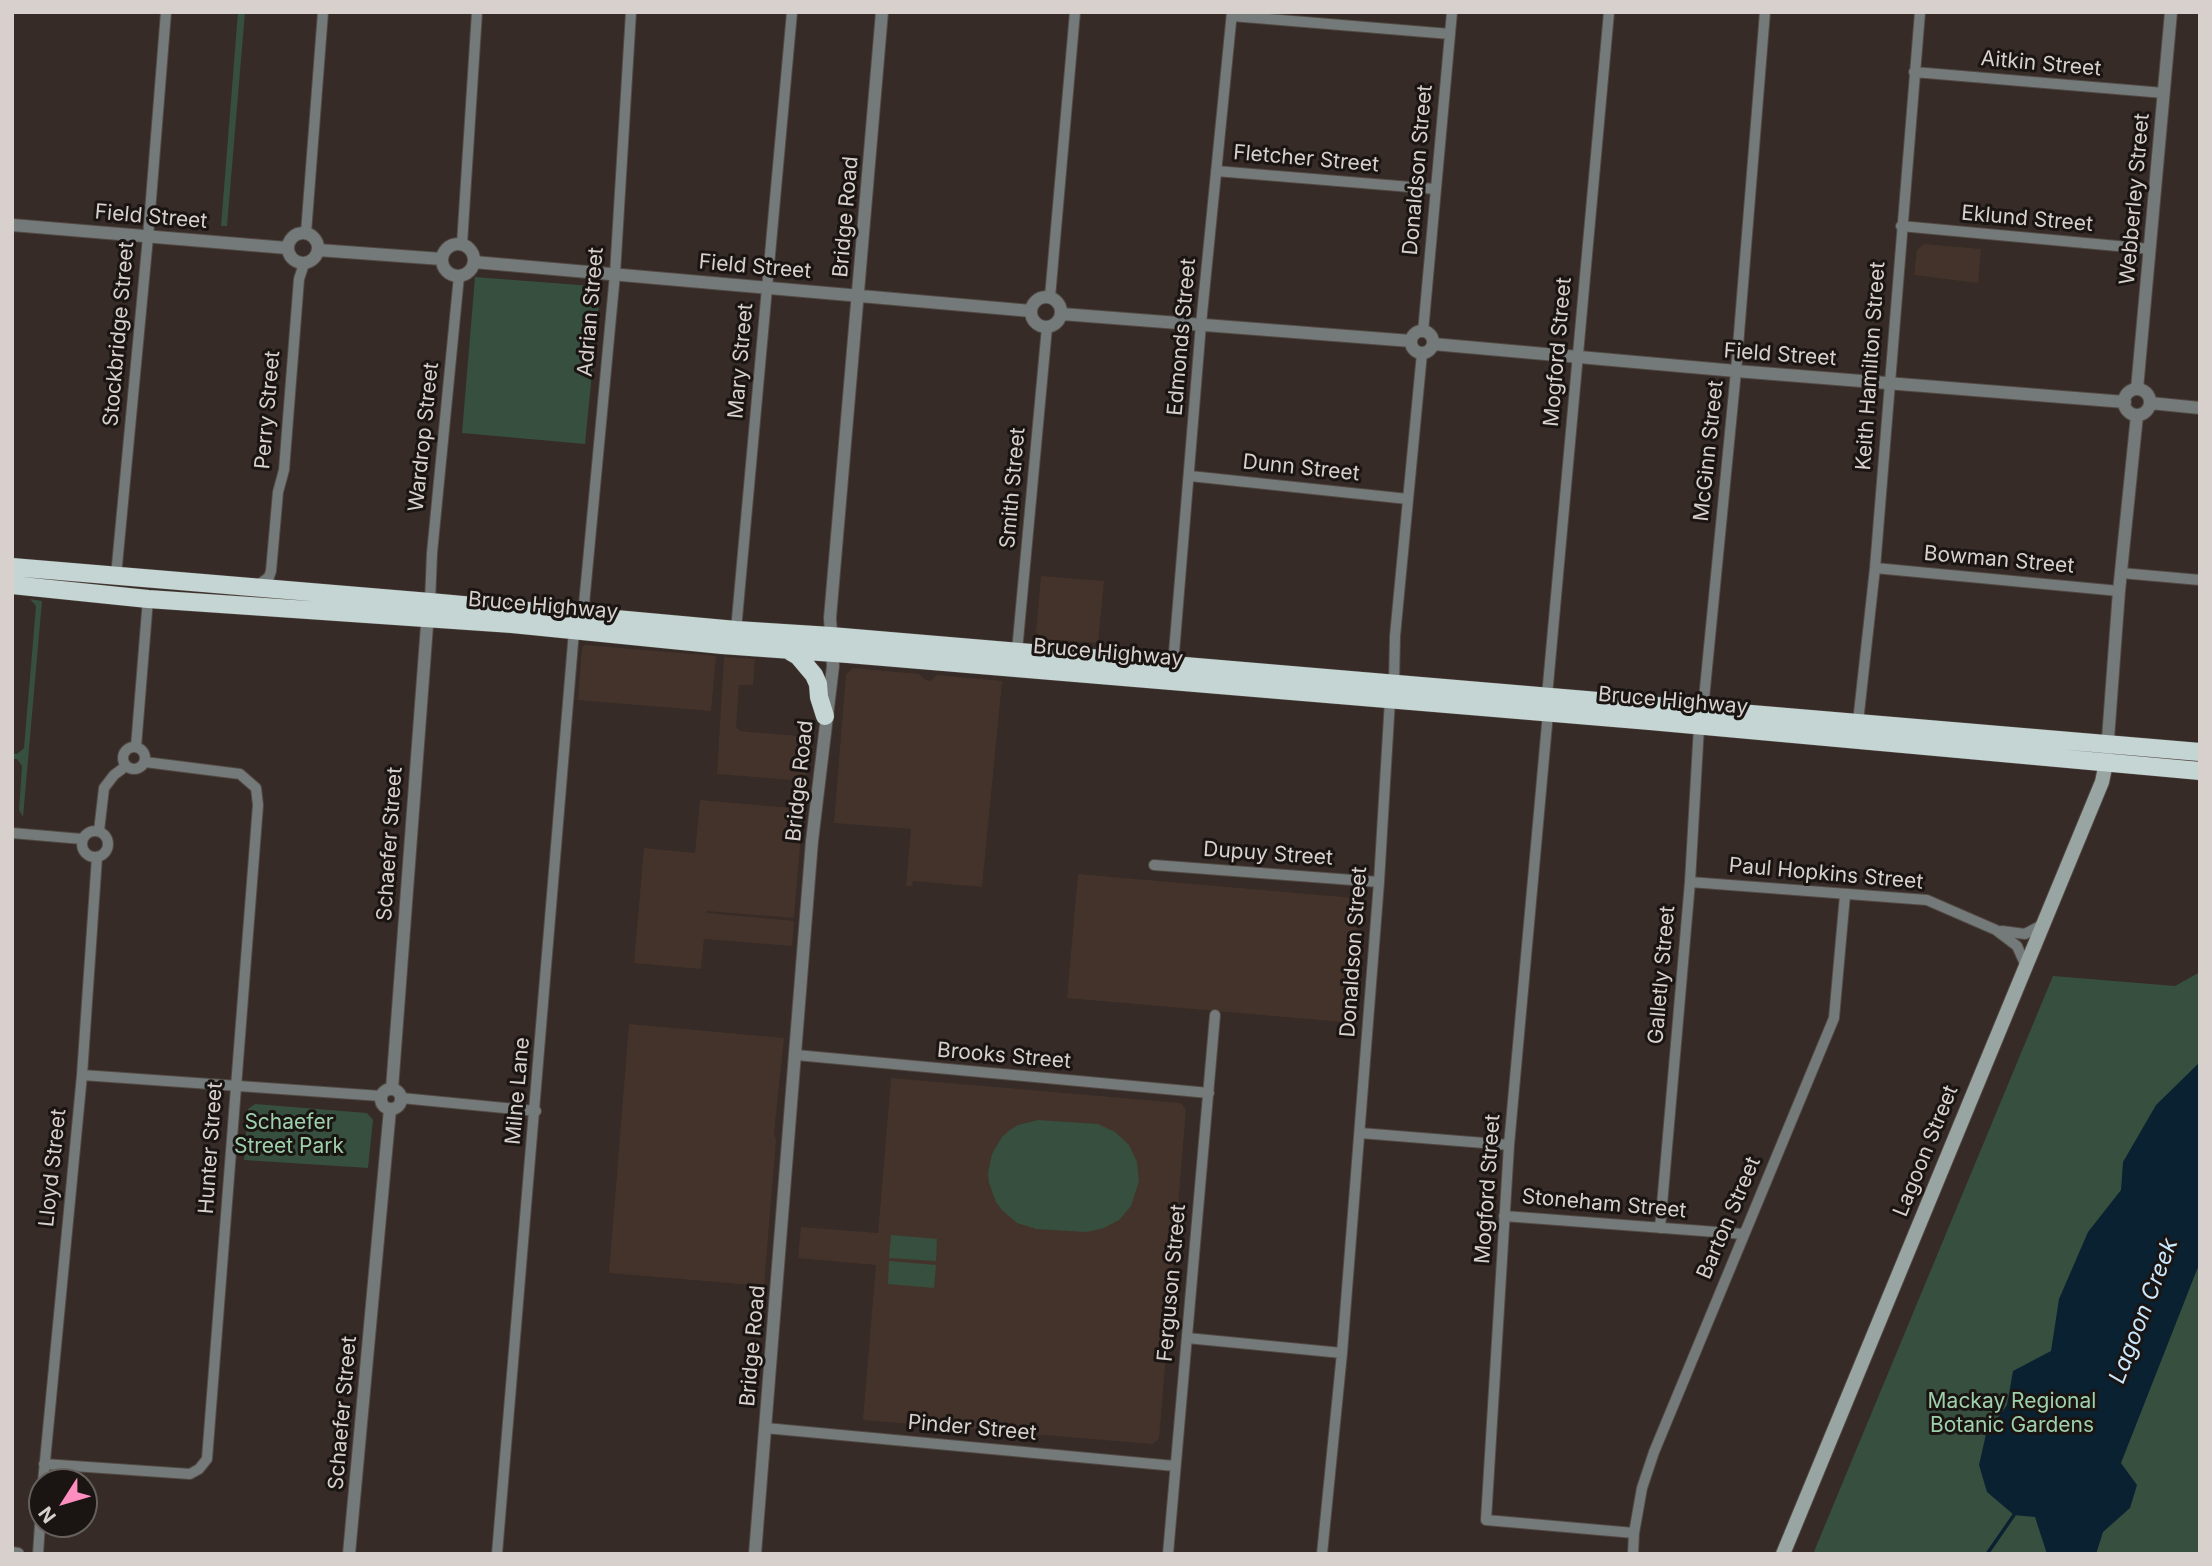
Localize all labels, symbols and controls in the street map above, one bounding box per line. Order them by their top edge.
street label: Aitkin Street [1980,46,2102,82]
street label: Donaldson Street [1398,84,1438,256]
street label: Webberley Street [2115,112,2155,286]
street label: Fletcher Street [1232,140,1380,178]
street label: Bridge Road [828,155,864,279]
street label: Field Street [94,200,208,234]
street label: Eklund Street [1960,201,2094,237]
street label: Stockbridge Street [98,240,140,428]
street label: Adrian Street [573,246,609,378]
street label: Field Street [698,250,812,284]
street label: Edmonds Street [1163,257,1201,417]
street label: Keith Hamilton Street [1851,261,1891,471]
street label: Mogford Street [1539,276,1577,428]
street label: Mary Street [723,302,759,420]
street label: Field Street [1723,338,1837,372]
street label: Perry Street [250,350,286,470]
street label: Wardrop Street [404,361,444,513]
street label: McGinn Street [1689,379,1729,523]
street label: Smith Street [995,426,1031,550]
street label: Dunn Street [1241,449,1361,487]
street label: Bowman Street [1923,541,2075,579]
street label: Bruce Highway [467,587,619,625]
street label: Bruce Highway [1032,634,1184,672]
street label: Bruce Highway [1597,682,1749,720]
street label: Bridge Road [781,719,819,843]
street label: Schaefer Street [372,766,408,922]
street label: Dupuy Street [1202,837,1334,871]
street label: Paul Hopkins Street [1728,853,1924,895]
street label: Donaldson Street [1335,866,1373,1038]
street label: Galletly Street [1643,905,1681,1045]
street label: Milne Lane [501,1036,535,1146]
street label: Brooks Street [936,1038,1072,1074]
street label: Hunter Street [194,1081,228,1215]
street label: Lagoon Street [1888,1082,1964,1220]
street label: Lloyd Street [34,1108,72,1228]
park label: Schaefer Street Park [234,1110,344,1160]
street label: Mogford Street [1470,1113,1506,1265]
street label: Barton Street [1692,1153,1766,1283]
street label: Stoneham Street [1521,1184,1687,1224]
street label: Ferguson Street [1153,1203,1191,1363]
water label: Lagoon Creek [2104,1235,2184,1387]
street label: Bridge Road [735,1284,771,1408]
street label: Schaefer Street [324,1335,362,1491]
park label: Mackay Regional Botanic Gardens [1928,1389,2096,1439]
street label: Pinder Street [907,1410,1037,1446]
north arrow [28,1468,98,1538]
text: N [34,1502,61,1527]

